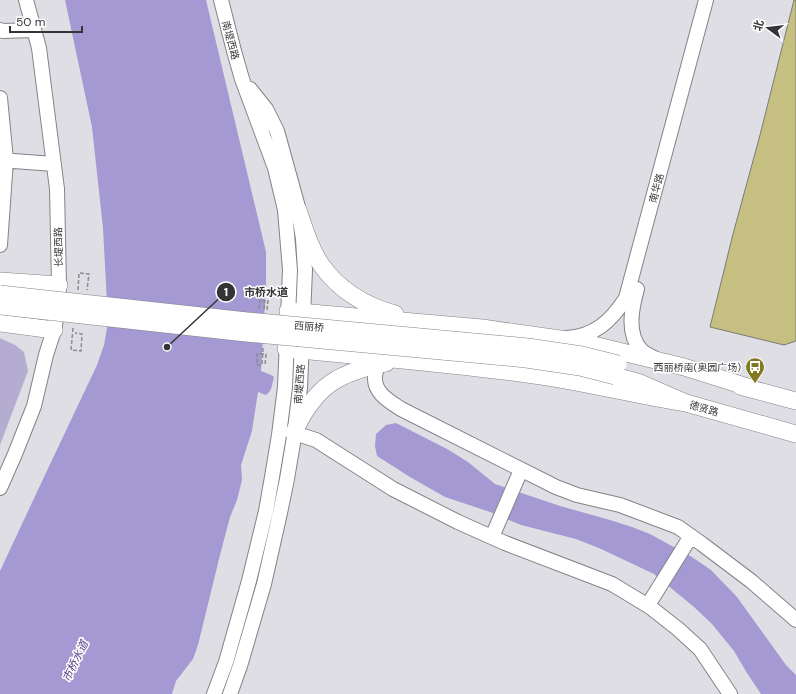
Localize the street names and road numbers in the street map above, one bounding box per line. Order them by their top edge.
street label: 南堤西路 [219,19,242,61]
street label: 南华路 [646,172,667,204]
street label: 长堤西路 [52,227,65,267]
street label: 西丽桥 [293,319,324,334]
street label: 南堤西路 [292,364,307,404]
street label: 德贤路 [688,398,720,419]

